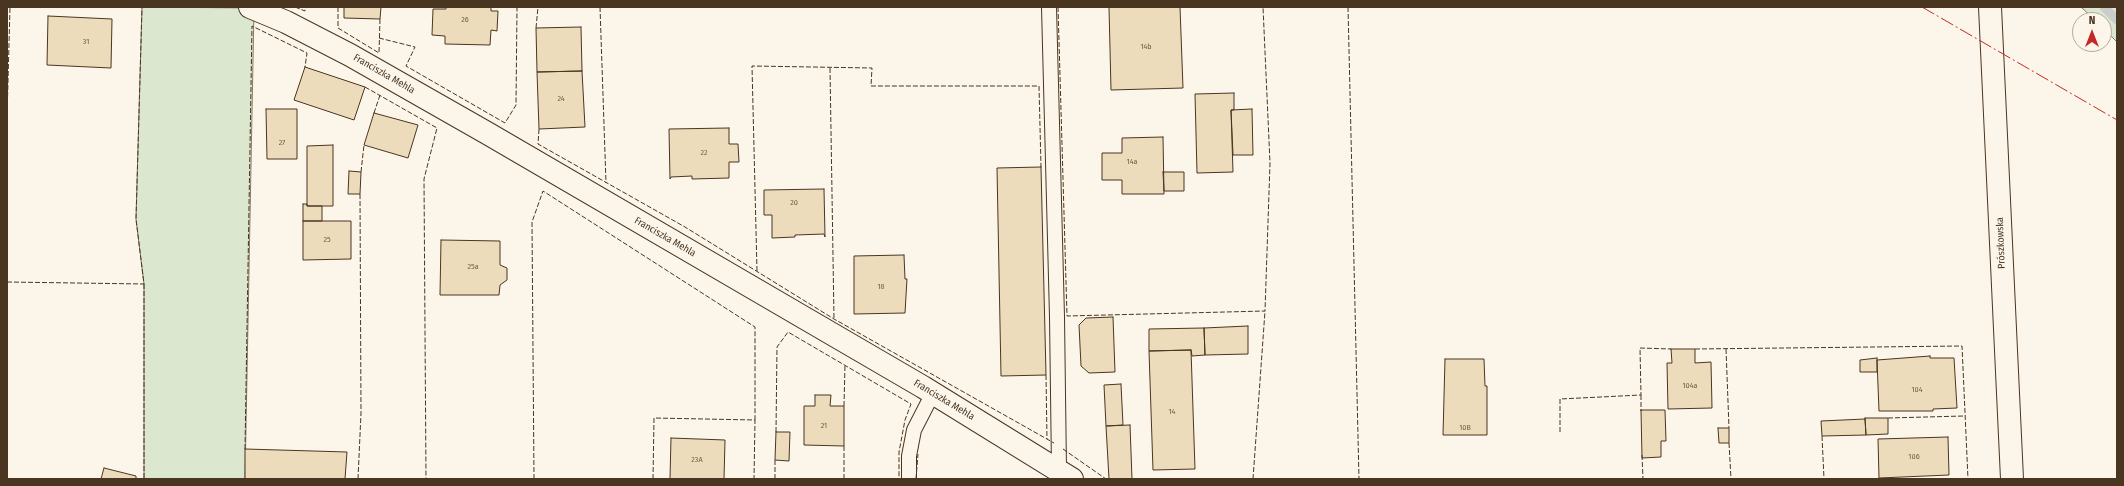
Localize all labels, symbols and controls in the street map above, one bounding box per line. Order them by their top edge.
north arrow [2072,12,2112,52]
text: N [2089,14,2095,27]
house number: 26 [461,15,469,25]
house number: 31 [83,37,89,47]
house number: 14b [1140,42,1152,52]
street label: Franciszka Mehla [351,52,417,96]
house number: 24 [557,94,565,104]
house number: 27 [279,138,285,148]
house number: 22 [700,148,708,158]
house number: 14a [1127,157,1137,167]
house number: 20 [790,198,798,208]
street label: Franciszka Mehla [632,215,698,259]
street label: Prószkowska [1994,217,2008,269]
house number: 25 [323,235,331,245]
house number: 25a [467,262,479,272]
house number: 18 [877,282,885,292]
street label: Franciszka Mehla [911,377,977,423]
house number: 104a [1682,381,1698,391]
house number: 104 [1911,385,1923,395]
house number: 14 [1169,407,1175,417]
house number: 21 [821,421,827,431]
house number: 10B [1459,423,1471,433]
house number: 106 [1908,452,1920,462]
house number: 23A [691,455,703,465]

